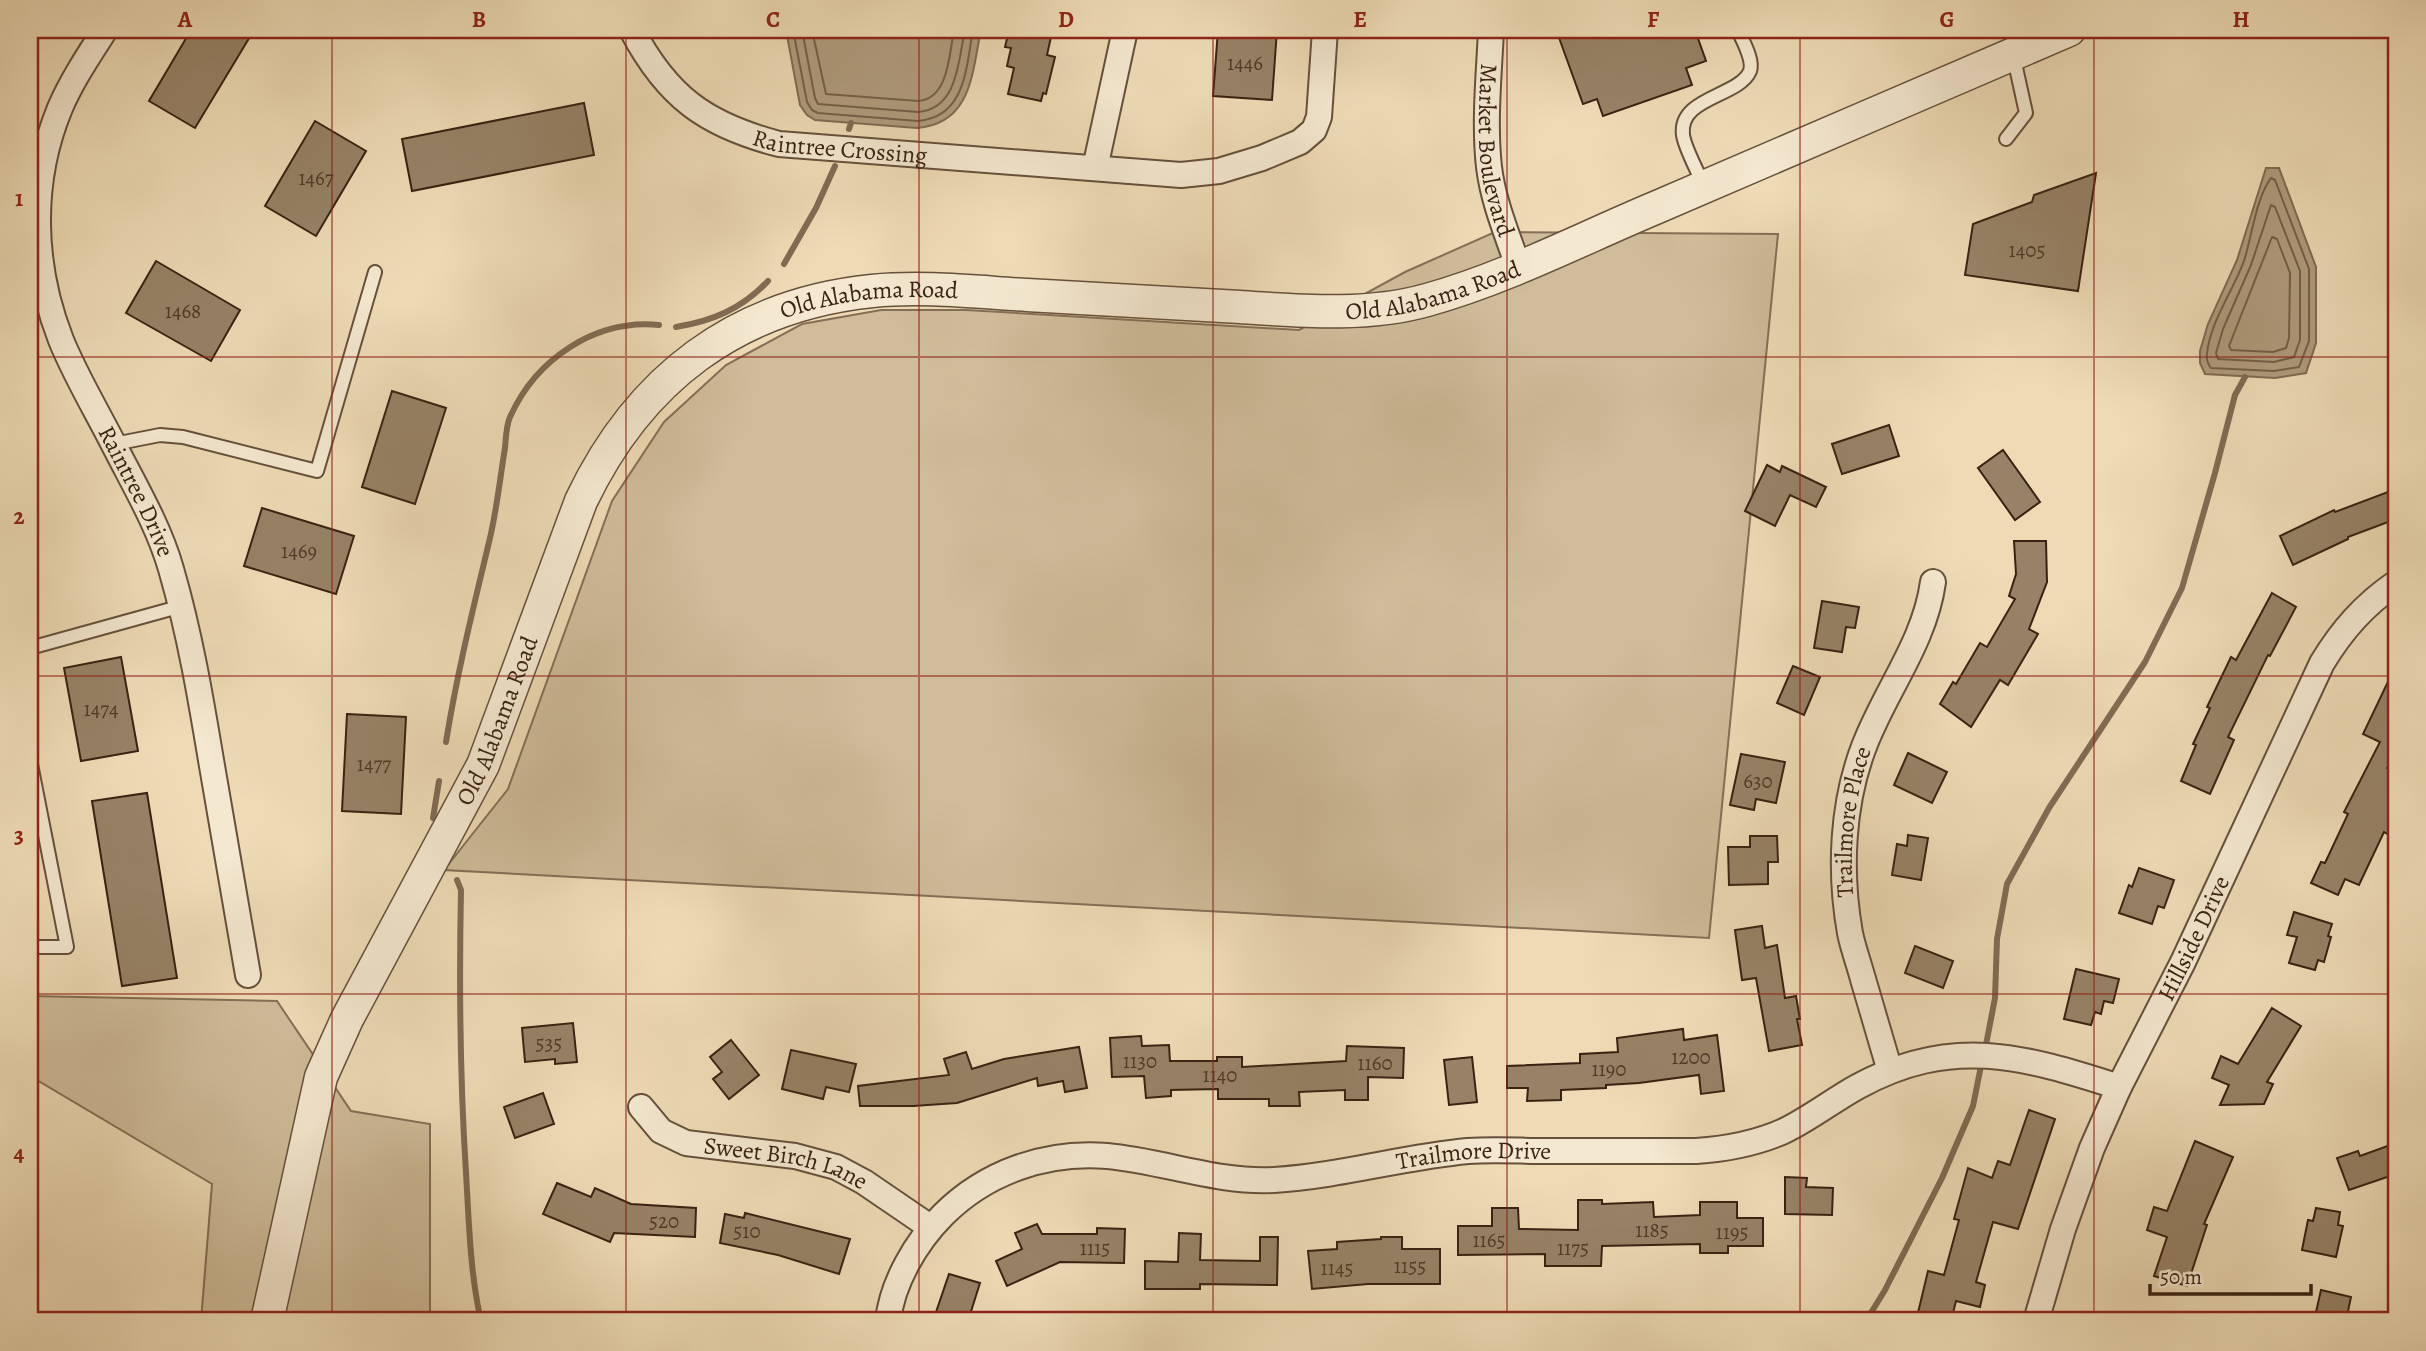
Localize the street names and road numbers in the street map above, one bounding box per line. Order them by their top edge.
street label: Market Boulevard [1471,63,1522,241]
street label: Raintree Crossing [749,121,928,171]
street label: Old Alabama Road [1345,253,1525,327]
street label: Old Alabama Road [775,273,959,326]
street label: Raintree Drive [91,420,182,561]
street label: Old Alabama Road [448,631,546,811]
street label: Trailmore Place [1828,742,1879,898]
street label: Hillside Drive [2150,870,2237,1006]
street label: Sweet Birch Lane [702,1129,873,1197]
street label: Trailmore Drive [1394,1134,1551,1177]

